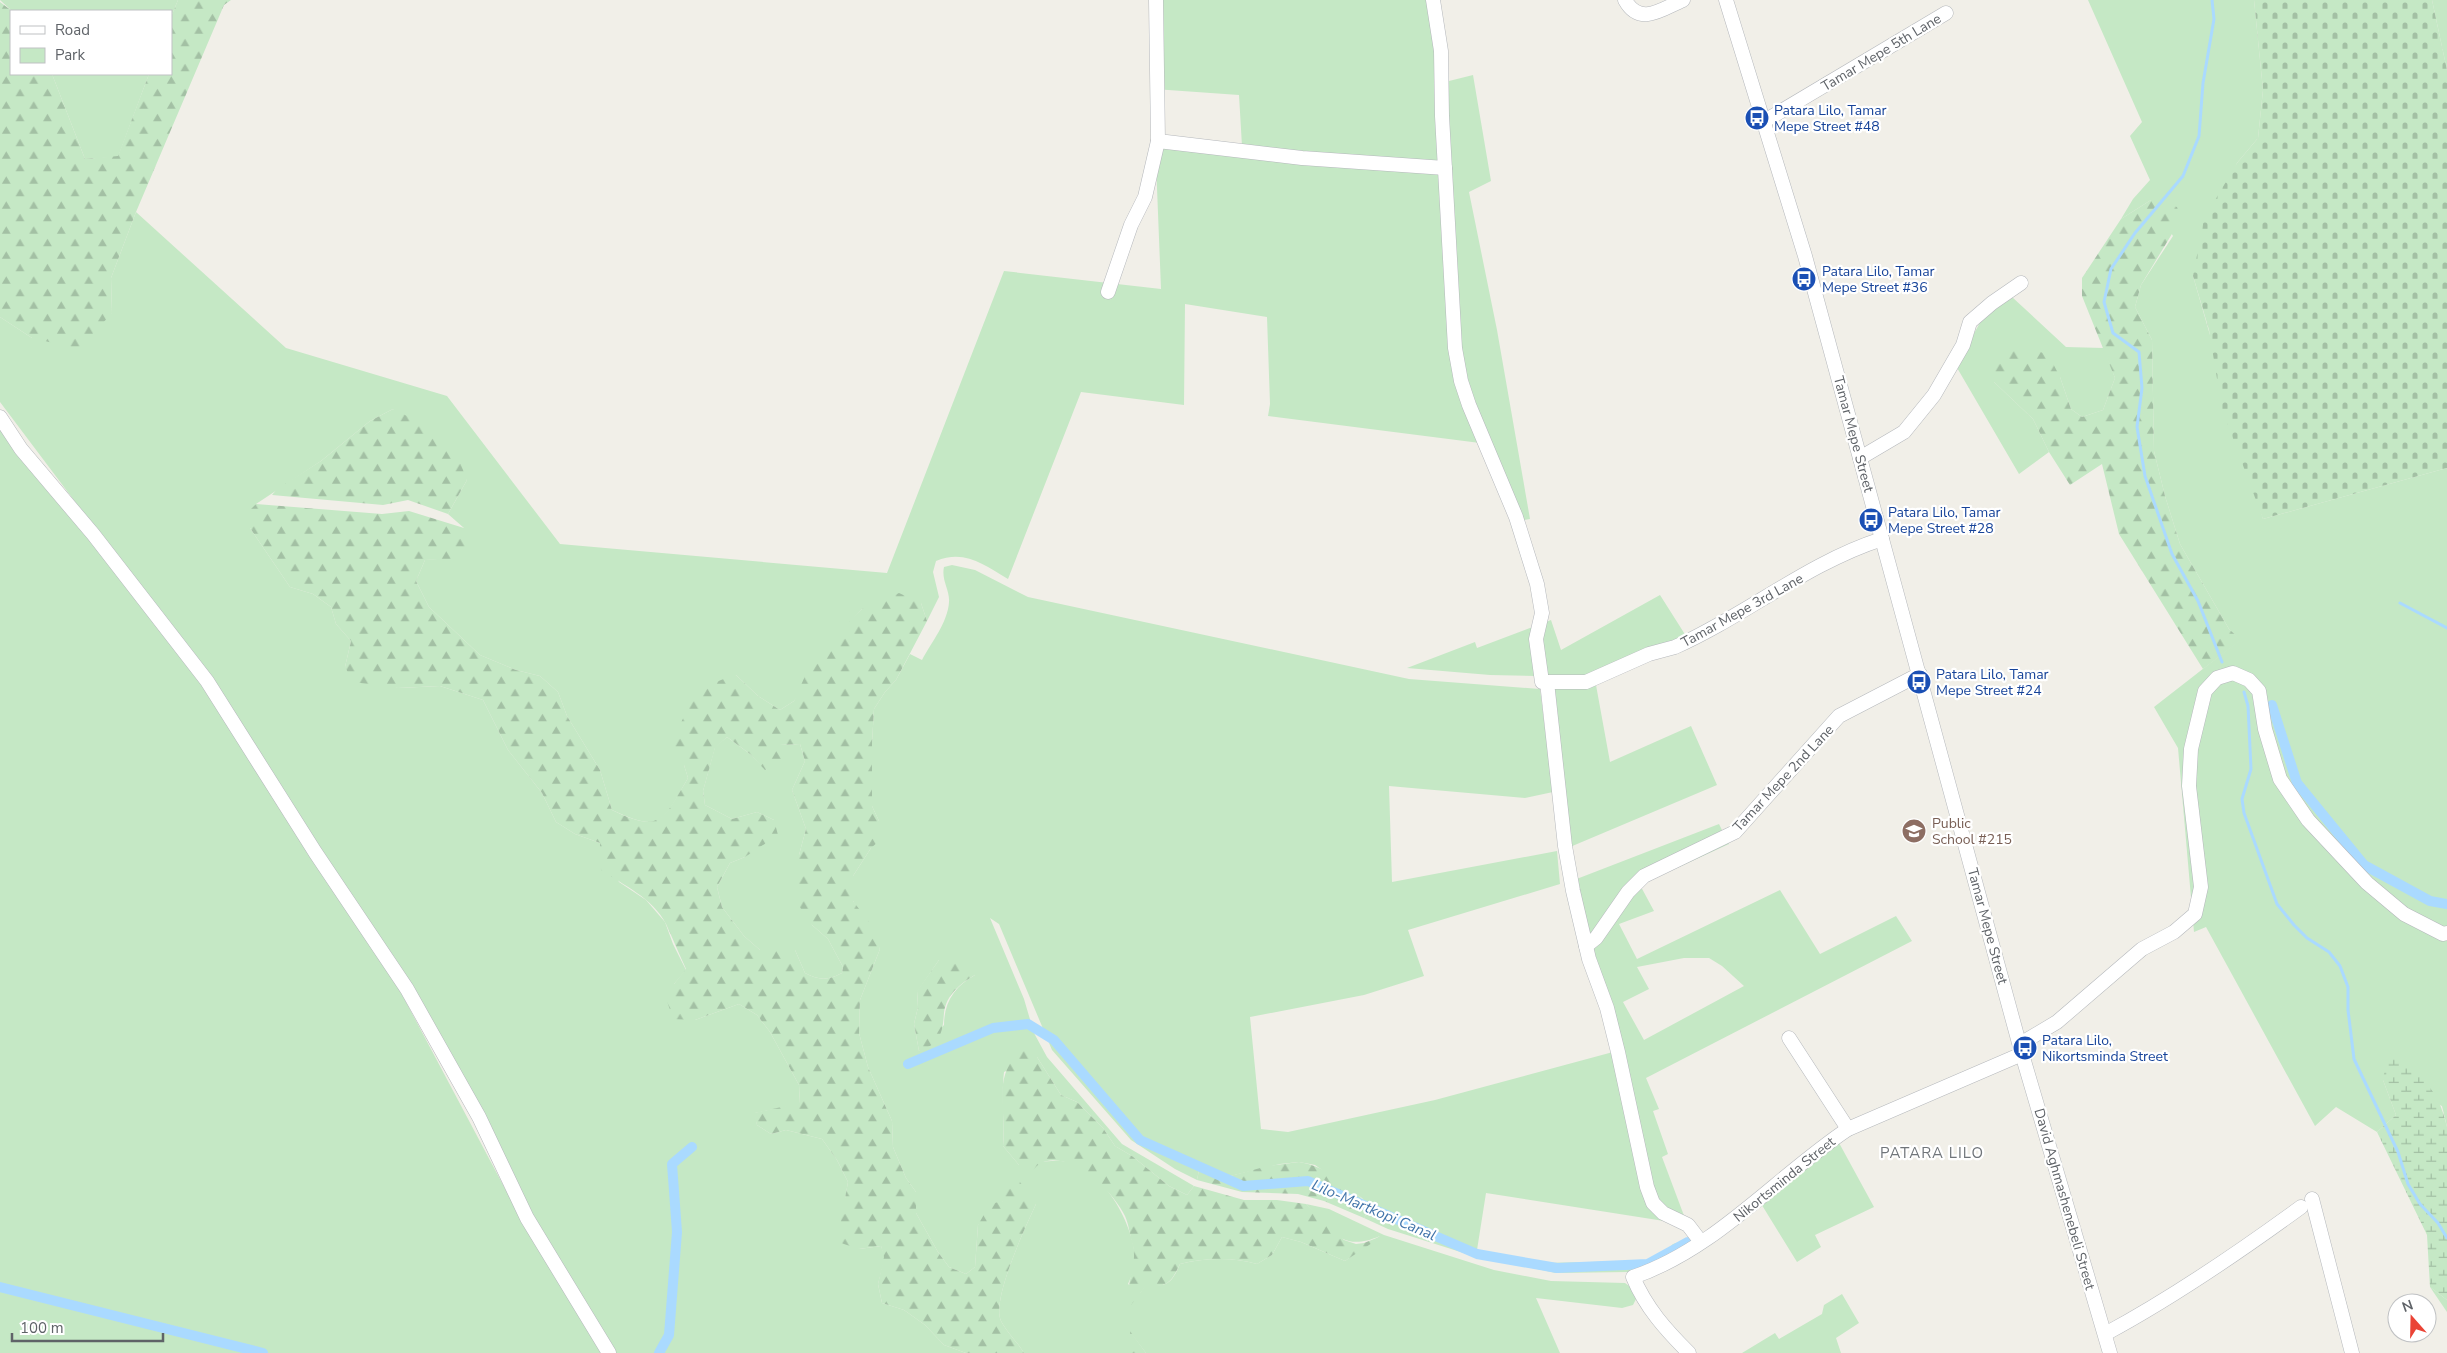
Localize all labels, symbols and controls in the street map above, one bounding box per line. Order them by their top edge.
street label: Tamar Mepe 5th Lane [1818,9,1945,96]
legend [10,10,172,75]
text: Road [55,20,90,40]
text: Park [55,45,85,65]
place label: Patara Lilo, Tamar Mepe Street #48 [1774,101,1887,136]
bus stop icon: Patara Lilo, Tamar Mepe Street #48 [1744,105,1770,131]
place label: Patara Lilo, Tamar Mepe Street #36 [1822,262,1935,297]
bus stop icon: Patara Lilo, Tamar Mepe Street #36 [1791,266,1817,292]
street label: Tamar Mepe Street [1829,374,1878,494]
place label: Patara Lilo, Tamar Mepe Street #28 [1888,503,2001,538]
bus stop icon: Patara Lilo, Tamar Mepe Street #28 [1858,507,1884,533]
street label: Tamar Mepe 3rd Lane [1678,569,1807,652]
place label: Patara Lilo, Tamar Mepe Street #24 [1936,665,2049,700]
bus stop icon: Patara Lilo, Tamar Mepe Street #24 [1906,669,1932,695]
street label: Tamar Mepe 2nd Lane [1729,721,1838,836]
place label: Public School #215 [1932,814,2012,849]
school or university icon: Public School #215 [1901,818,1927,844]
street label: Tamar Mepe Street [1963,866,2012,986]
place label: Patara Lilo, Nikortsminda Street [2042,1031,2168,1066]
bus stop icon: Patara Lilo, Nikortsminda Street [2012,1035,2038,1061]
street label: David Aghmashenebeli Street [2029,1106,2100,1292]
street label: Nikortsminda Street [1729,1132,1839,1226]
district label: PATARA LILO [1880,1143,1984,1163]
water label: Lilo-Martkopi Canal [1309,1175,1439,1245]
north arrow [2387,1293,2437,1343]
text: N [2400,1296,2416,1317]
scale bar [12,1310,164,1342]
text: 100 m [20,1318,64,1338]

